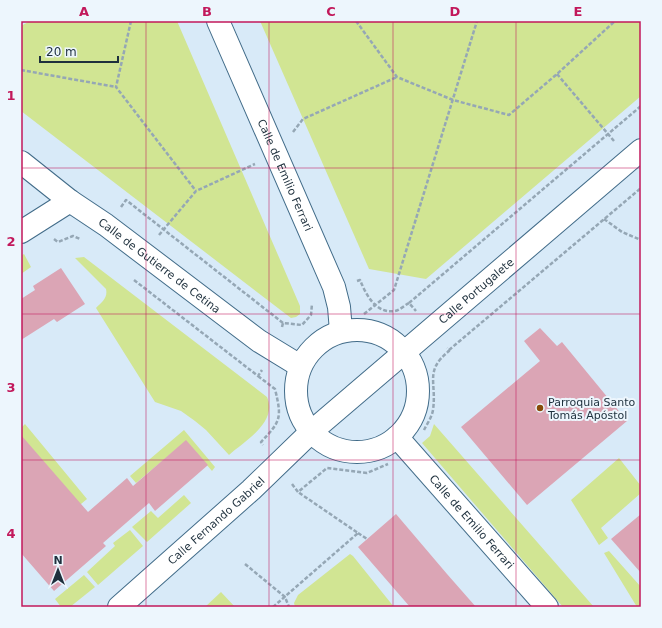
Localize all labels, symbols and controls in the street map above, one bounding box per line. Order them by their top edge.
text: A [79,4,89,19]
text: B [202,4,212,19]
text: C [326,4,336,19]
text: D [450,4,461,19]
text: E [574,4,582,19]
scale bar [40,38,118,64]
text: 20 m [46,45,77,59]
text: 1 [6,88,16,103]
street label: Calle de Emilio Ferrari [255,117,315,233]
street label: Calle de Gutierre de Cetina [96,216,223,316]
text: 2 [6,234,16,249]
street label: Calle Portugalete [436,256,517,327]
text: 3 [6,380,16,395]
place label: Parroquia Santo Tomás Apóstol [547,396,635,422]
marker: Parroquia Santo Tomás Apóstol [535,403,545,413]
street label: Calle de Emilio Ferrari [427,472,516,572]
street label: Calle Fernando Gabriel [165,474,268,568]
text: 4 [6,526,16,541]
north arrow [38,550,78,590]
text: N [53,554,63,567]

